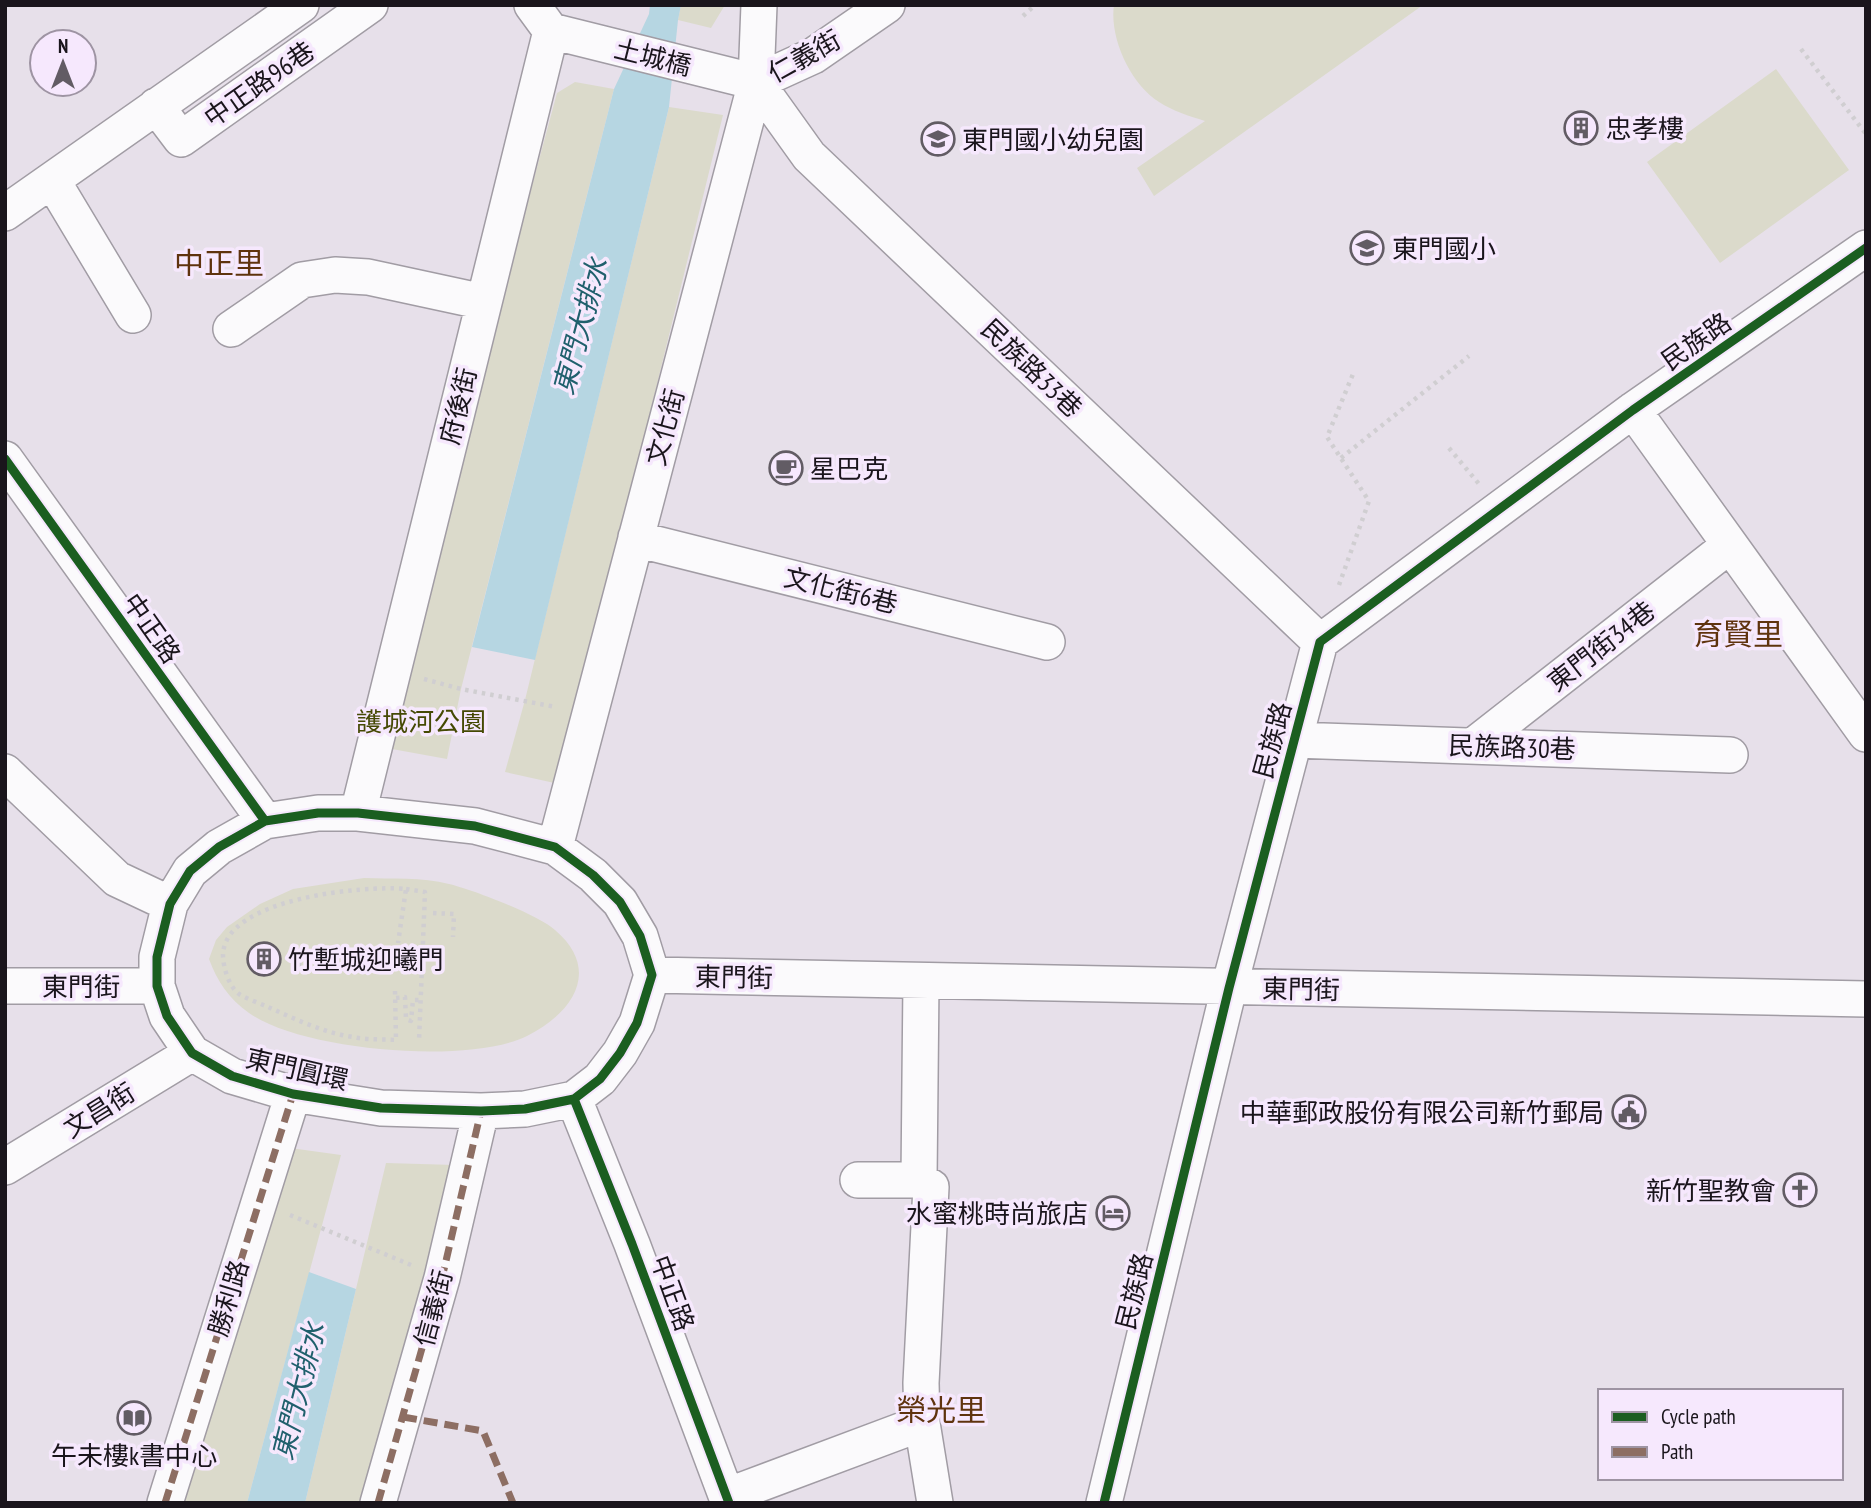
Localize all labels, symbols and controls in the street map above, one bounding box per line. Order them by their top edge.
street label: 仁義街 [762,23,846,89]
north arrow [28,28,98,98]
street label: 土城橋 [611,32,695,82]
text: N [58,34,68,58]
street label: 中正路96巷 [197,34,321,134]
building icon: 忠孝樓 [1562,109,1600,147]
place label: 忠孝樓 [1606,112,1684,145]
school or university icon: 東門國小幼兒園 [919,120,957,158]
place label: 東門國小幼兒園 [962,123,1144,156]
school or university icon: 東門國小 [1348,229,1386,267]
place label: 東門國小 [1392,232,1496,265]
district label: 中正里 [174,243,264,282]
water label: 東門大排水 [544,252,617,398]
street label: 民族路 [1655,305,1737,377]
street label: 民族路33巷 [975,312,1089,424]
street label: 府後街 [433,364,483,448]
street label: 文化街 [639,385,691,469]
cafe icon: 星巴克 [767,449,805,487]
place label: 星巴克 [810,452,888,485]
street label: 文化街6巷 [781,560,901,620]
street label: 中正路 [116,587,188,669]
street label: 東門街34巷 [1541,594,1661,698]
district label: 育賢里 [1693,614,1783,653]
street label: 民族路 [1246,698,1298,782]
park label: 護城河公園 [356,705,486,738]
street label: 民族路30巷 [1448,728,1576,766]
building icon: 竹塹城迎曦門 [245,940,283,978]
place label: 竹塹城迎曦門 [288,943,444,976]
street label: 東門街 [695,960,773,994]
street label: 東門街 [42,970,120,1003]
street label: 東門街 [1262,972,1340,1006]
street label: 東門圓環 [243,1041,351,1097]
street label: 文昌街 [57,1075,141,1145]
public building icon: 中華郵政股份有限公司新竹郵局 [1610,1093,1648,1131]
place label: 中華郵政股份有限公司新竹郵局 [1240,1096,1604,1129]
church icon: 新竹聖教會 [1781,1171,1819,1209]
place label: 新竹聖教會 [1646,1174,1776,1207]
hotel icon: 水蜜桃時尚旅店 [1094,1194,1132,1232]
place label: 水蜜桃時尚旅店 [906,1197,1088,1230]
street label: 民族路 [1109,1249,1159,1333]
street label: 中正路 [644,1251,702,1335]
street label: 勝利路 [201,1256,255,1340]
street label: 信義街 [407,1266,459,1350]
water label: 東門大排水 [263,1317,333,1463]
legend [1598,1389,1843,1480]
district label: 榮光里 [896,1390,986,1429]
library icon: 午未樓k書中心 [115,1399,153,1437]
text: Cycle path [1661,1403,1736,1430]
text: Path [1661,1438,1693,1465]
place label: 午未樓k書中心 [51,1439,217,1472]

